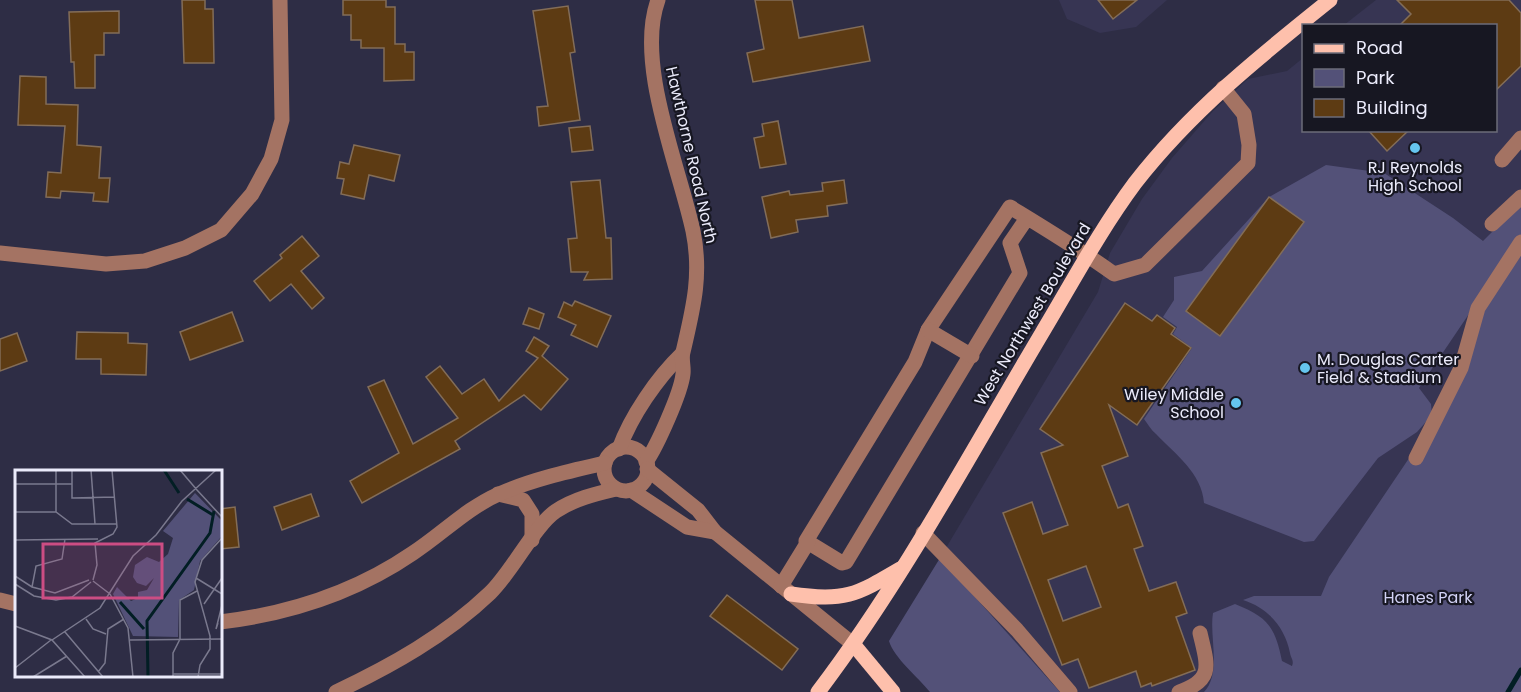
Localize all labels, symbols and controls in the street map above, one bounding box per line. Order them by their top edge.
legend [1302,24,1497,132]
text: Road [1356,35,1403,60]
street label: Hawthorne Road North [660,64,723,246]
text: Park [1356,65,1395,90]
text: Building [1356,95,1428,120]
marker: RJ Reynolds High School [1408,141,1422,155]
place label: RJ Reynolds High School [1368,156,1462,197]
street label: West Northwest Boulevard [969,218,1096,410]
place label: M. Douglas Carter Field & Stadium [1317,348,1459,389]
marker: M. Douglas Carter Field & Stadium [1298,361,1312,375]
place label: Wiley Middle School [1124,383,1224,424]
marker: Wiley Middle School [1229,396,1243,410]
inset map [15,470,222,677]
park label: Hanes Park [1384,586,1473,609]

